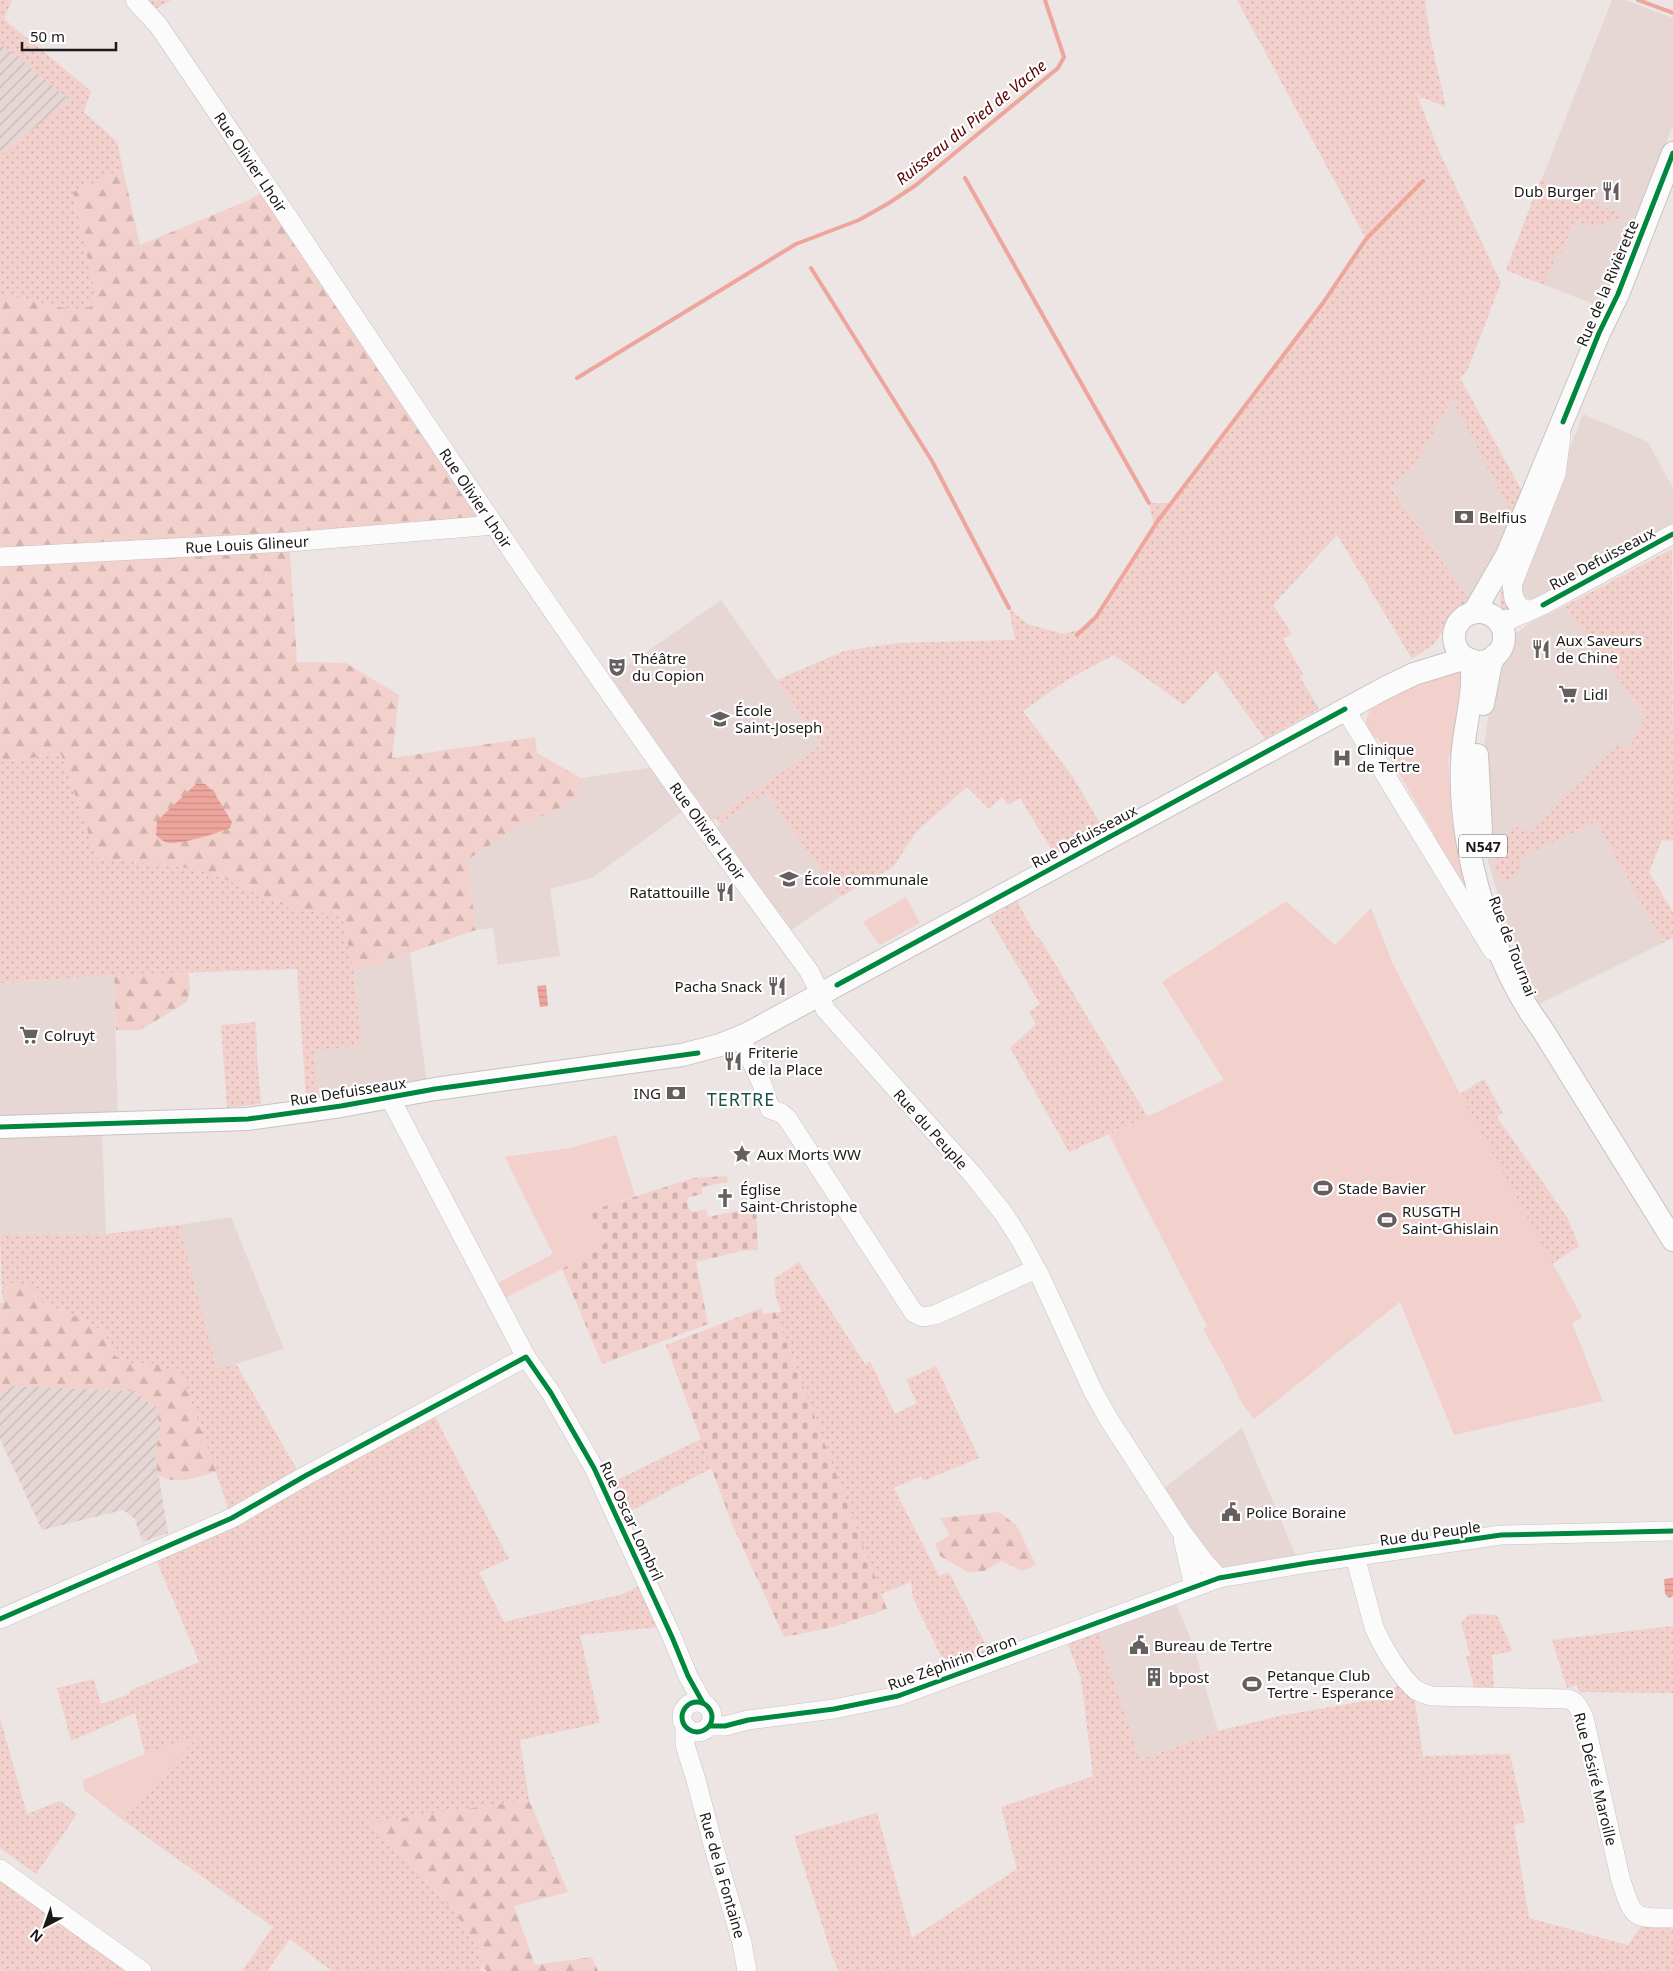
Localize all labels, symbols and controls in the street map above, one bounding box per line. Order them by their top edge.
scale bar [22,20,116,52]
text: 50 m [30,26,65,46]
water label: Ruisseau du Pied de Vache [891,54,1051,190]
street label: Rue Olivier Lhoir [210,108,292,216]
restaurant icon: Dub Burger [1600,180,1622,202]
place label: Dub Burger [1514,181,1596,201]
street label: Rue de la Rivièrette [1571,217,1643,349]
street label: Rue Olivier Lhoir [435,444,517,552]
bank icon: Belfius [1453,506,1475,528]
place label: Belfius [1479,507,1527,527]
street label: Rue Defuisseaux [1546,522,1658,594]
street label: Rue Louis Glineur [185,531,309,557]
place label: Aux Saveurs de Chine [1556,630,1642,667]
restaurant icon: Aux Saveurs de Chine [1530,638,1552,660]
place label: Théâtre du Copion [632,648,704,685]
theatre icon: Théâtre du Copion [606,656,628,678]
supermarket icon: Lidl [1557,683,1579,705]
place label: Lidl [1583,684,1608,704]
place label: École Saint-Joseph [735,700,822,737]
school or university icon: École Saint-Joseph [709,708,731,730]
place label: Clinique de Tertre [1357,739,1420,776]
hospital icon: Clinique de Tertre [1331,747,1353,769]
street label: Rue Olivier Lhoir [666,778,750,884]
street label: Rue Defuisseaux [1028,800,1140,872]
road number: N547 [1459,834,1507,858]
school or university icon: École communale [778,868,800,890]
place label: École communale [804,869,928,889]
restaurant icon: Ratattouille [714,881,736,903]
place label: Ratattouille [629,882,710,902]
street label: Rue de Tournai [1485,893,1541,999]
restaurant icon: Pacha Snack [766,975,788,997]
place label: Pacha Snack [675,976,762,996]
supermarket icon: Colruyt [18,1024,40,1046]
place label: Colruyt [44,1025,96,1045]
place label: Friterie de la Place [748,1042,823,1079]
restaurant icon: Friterie de la Place [722,1050,744,1072]
street label: Rue Defuisseaux [289,1072,407,1110]
bank icon: ING [665,1082,687,1104]
place label: ING [634,1083,661,1103]
street label: Rue du Peuple [890,1085,972,1173]
district label: TERTRE [707,1087,775,1111]
place icon: Aux Morts WW [731,1143,753,1165]
place label: Aux Morts WW [757,1144,861,1164]
sports icon: Stade Bavier [1312,1177,1334,1199]
place label: Stade Bavier [1338,1178,1426,1198]
place label: Église Saint-Christophe [740,1179,857,1216]
church icon: Église Saint-Christophe [714,1187,736,1209]
place label: RUSGTH Saint-Ghislain [1402,1201,1499,1238]
sports icon: RUSGTH Saint-Ghislain [1376,1209,1398,1231]
street label: Rue Oscar Lombril [596,1458,668,1584]
public building icon: Police Boraine [1220,1501,1242,1523]
place label: Police Boraine [1246,1502,1346,1522]
street label: Rue du Peuple [1378,1516,1482,1550]
street label: Rue Zéphirin Caron [885,1629,1019,1695]
public building icon: Bureau de Tertre [1128,1634,1150,1656]
place label: Bureau de Tertre [1154,1635,1272,1655]
place label: Petanque Club Tertre - Esperance [1267,1665,1394,1702]
building icon: bpost [1143,1666,1165,1688]
place label: bpost [1169,1667,1210,1687]
sports icon: Petanque Club Tertre - Esperance [1241,1673,1263,1695]
street label: Rue Désiré Maroille [1570,1710,1622,1848]
street label: Rue de la Fontaine [695,1810,751,1940]
north arrow [20,1901,70,1951]
text: N [26,1925,47,1947]

